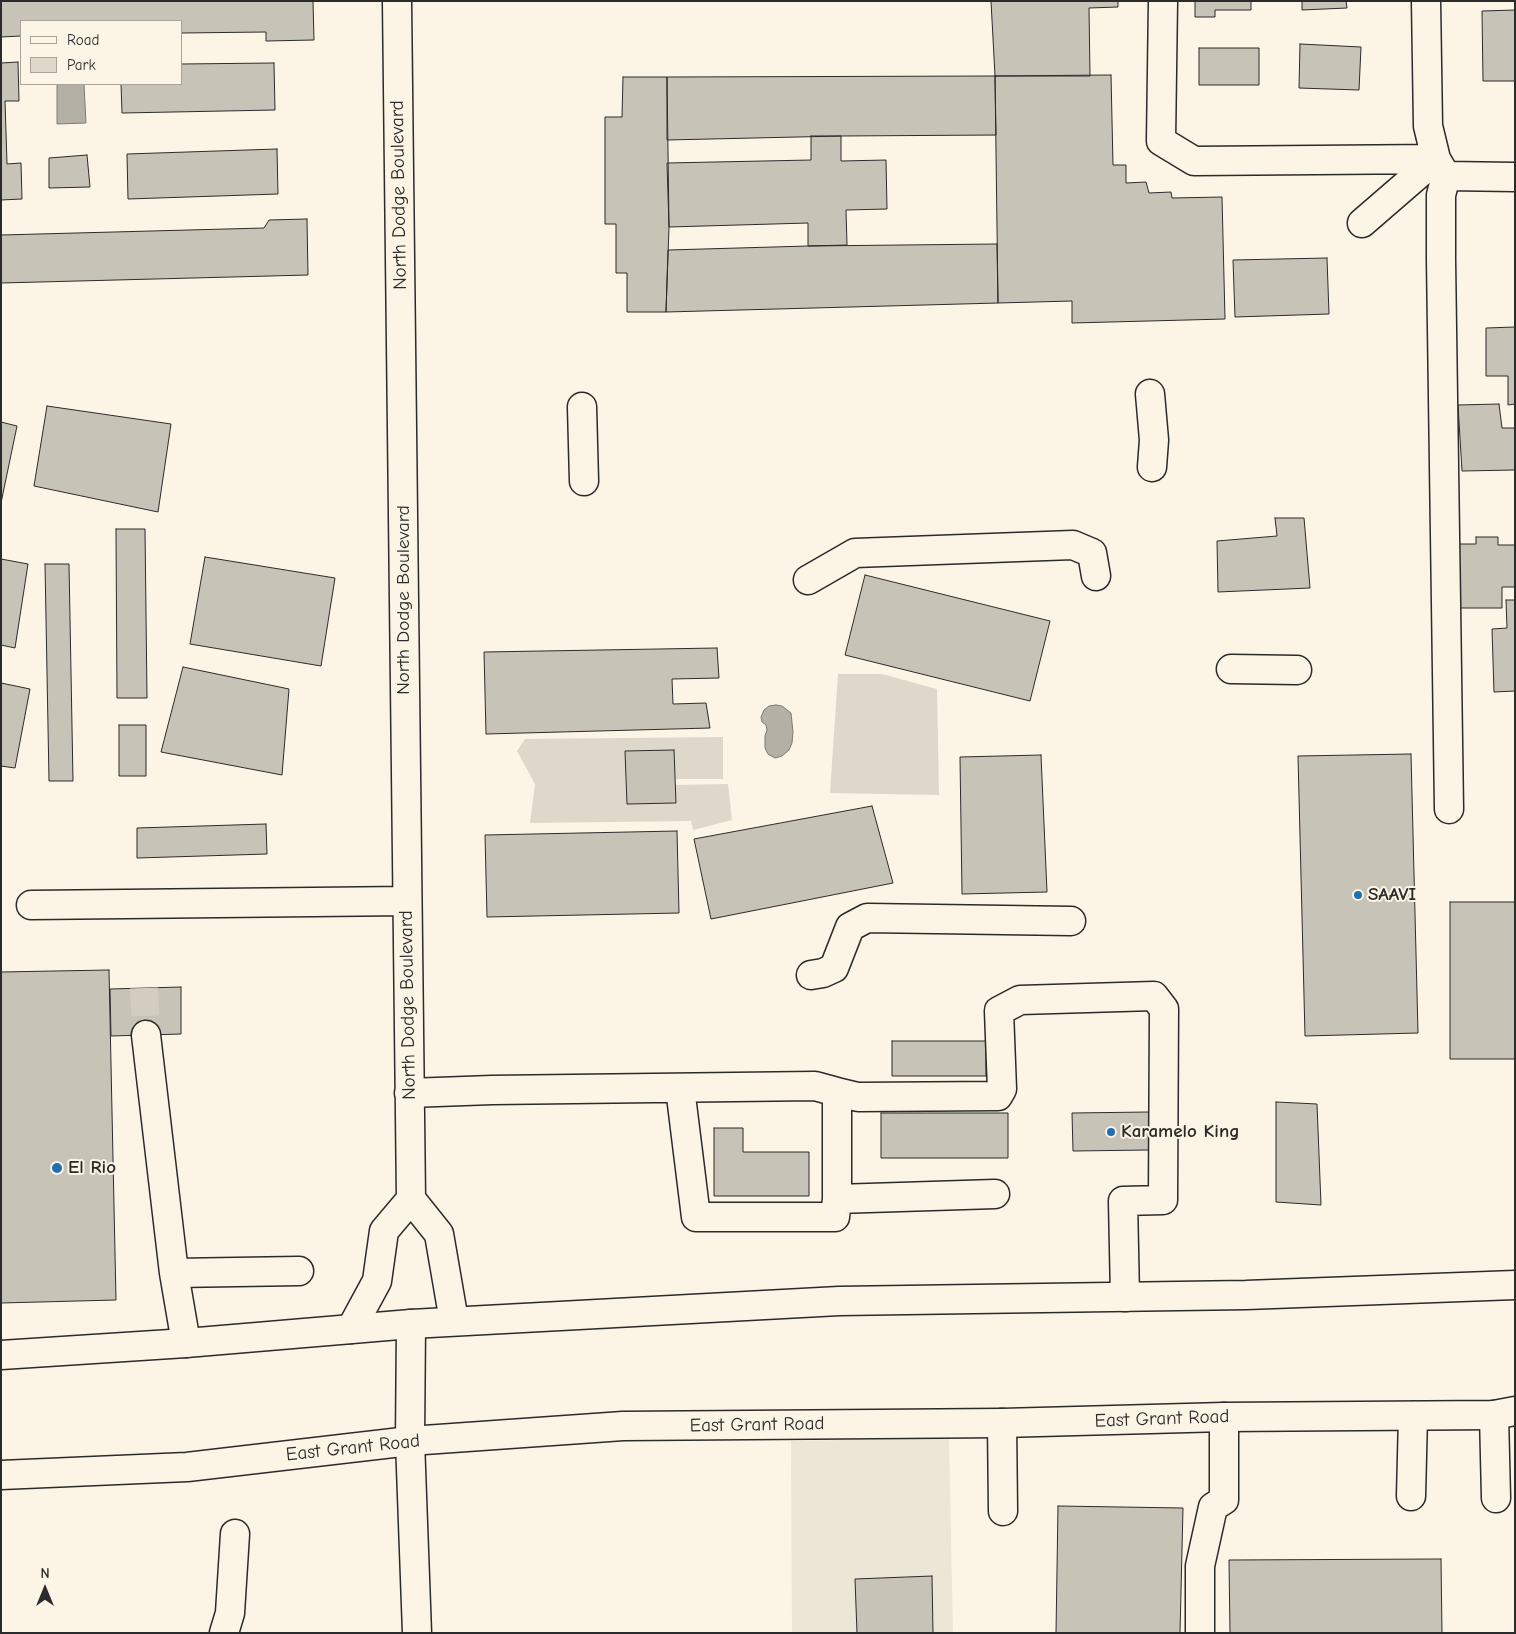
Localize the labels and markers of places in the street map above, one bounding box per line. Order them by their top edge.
place label: SAAVI [1368,884,1416,906]
marker: SAAVI [1352,889,1364,901]
place label: Karamelo King [1121,1121,1240,1143]
marker: Karamelo King [1105,1126,1117,1138]
place label: El Rio [68,1157,116,1179]
marker: El Rio [50,1161,64,1175]

